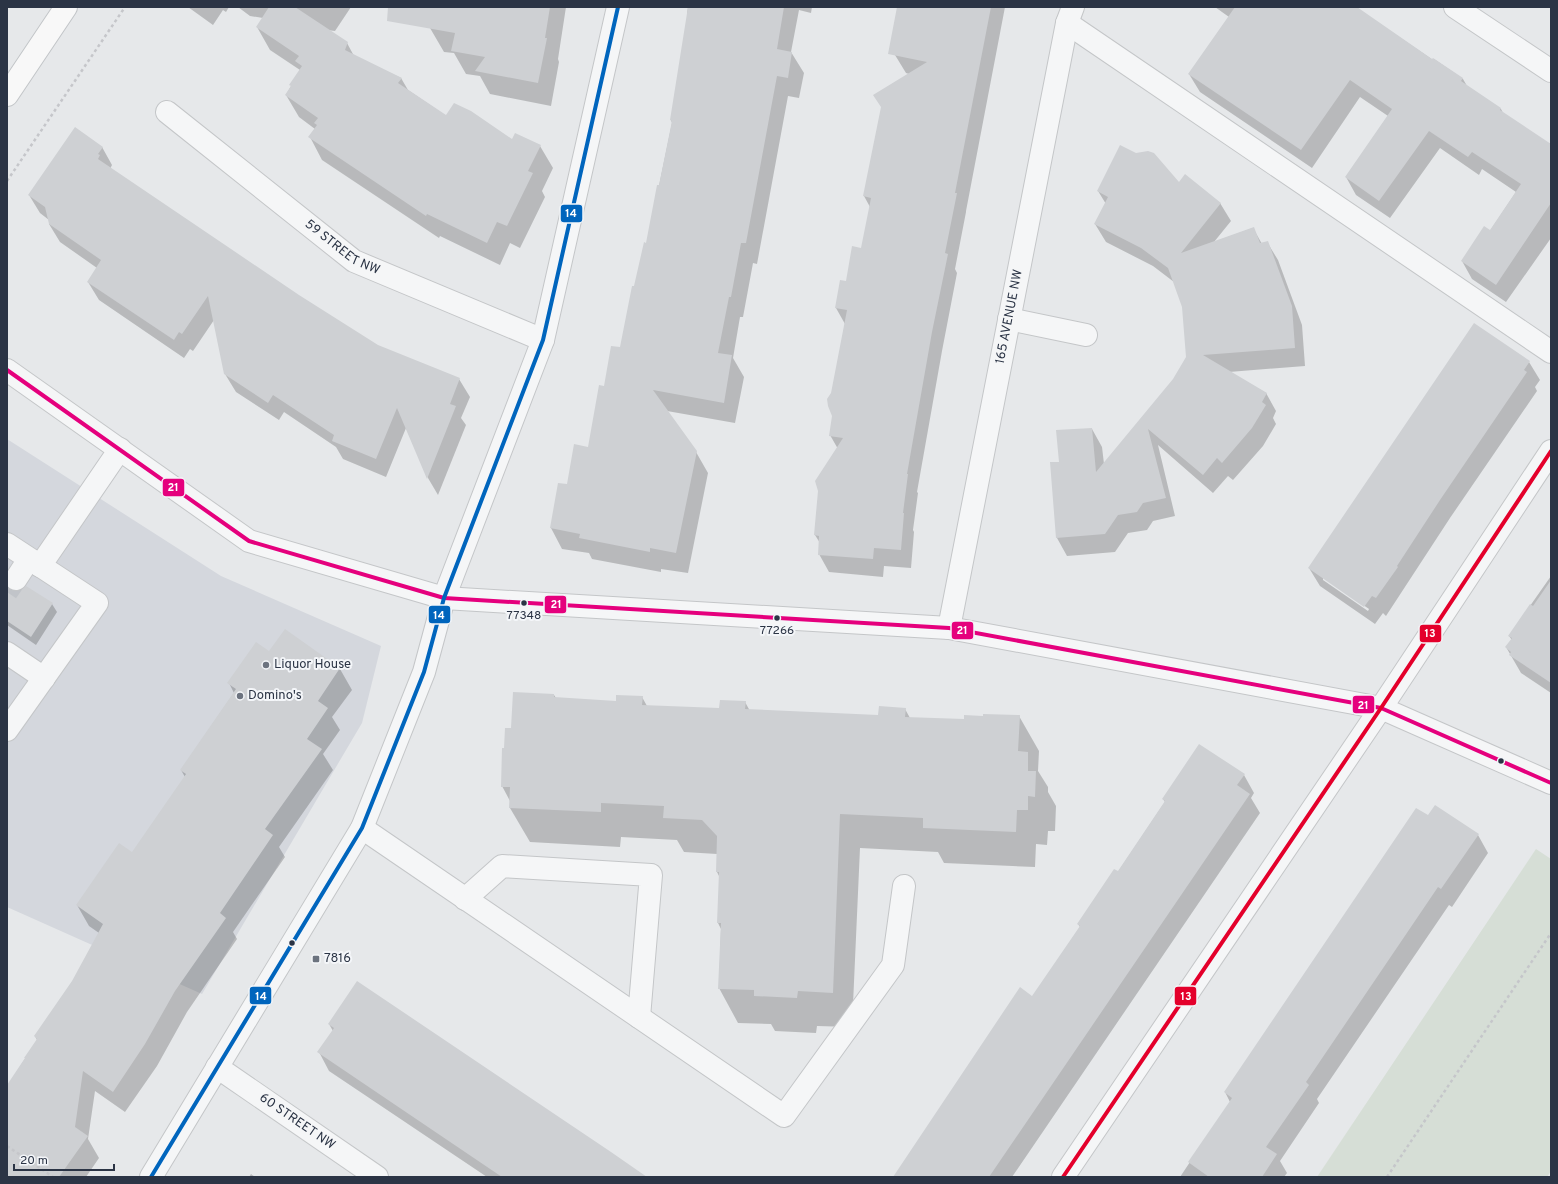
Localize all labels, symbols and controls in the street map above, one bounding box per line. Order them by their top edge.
line badge: 14 [560,204,583,223]
text: 14 [565,207,577,221]
street label: 59 STREET NW [301,217,382,279]
street label: 165 AVENUE NW [993,268,1027,365]
line badge: 21 [162,478,185,497]
text: 21 [167,481,179,495]
line badge: 21 [544,595,567,614]
marker: 77348 [519,598,529,608]
text: 21 [550,598,562,612]
line badge: 14 [428,605,451,624]
place label: 77348 [507,608,541,624]
text: 14 [433,609,445,623]
marker: 77266 [772,613,782,623]
line badge: 21 [951,621,974,640]
place label: 77266 [760,623,794,639]
text: 21 [956,624,968,638]
line badge: 13 [1419,624,1442,643]
text: 13 [1425,627,1436,641]
place label: Liquor House [274,657,351,673]
marker: Liquor House [261,660,271,670]
place label: Domino's [248,688,302,704]
marker: Domino's [235,691,245,701]
line badge: 21 [1352,695,1375,714]
text: 21 [1357,699,1369,713]
unlabelled marker [1496,756,1506,766]
unlabelled marker [287,938,297,948]
place label: 7816 [324,951,351,967]
marker: 7816 [311,954,321,964]
line badge: 14 [249,986,272,1005]
line badge: 13 [1174,986,1197,1006]
text: 14 [255,990,267,1004]
text: 13 [1181,990,1192,1004]
street label: 60 STREET NW [256,1090,338,1154]
scale bar [14,1146,114,1172]
text: 20 m [20,1153,48,1169]

